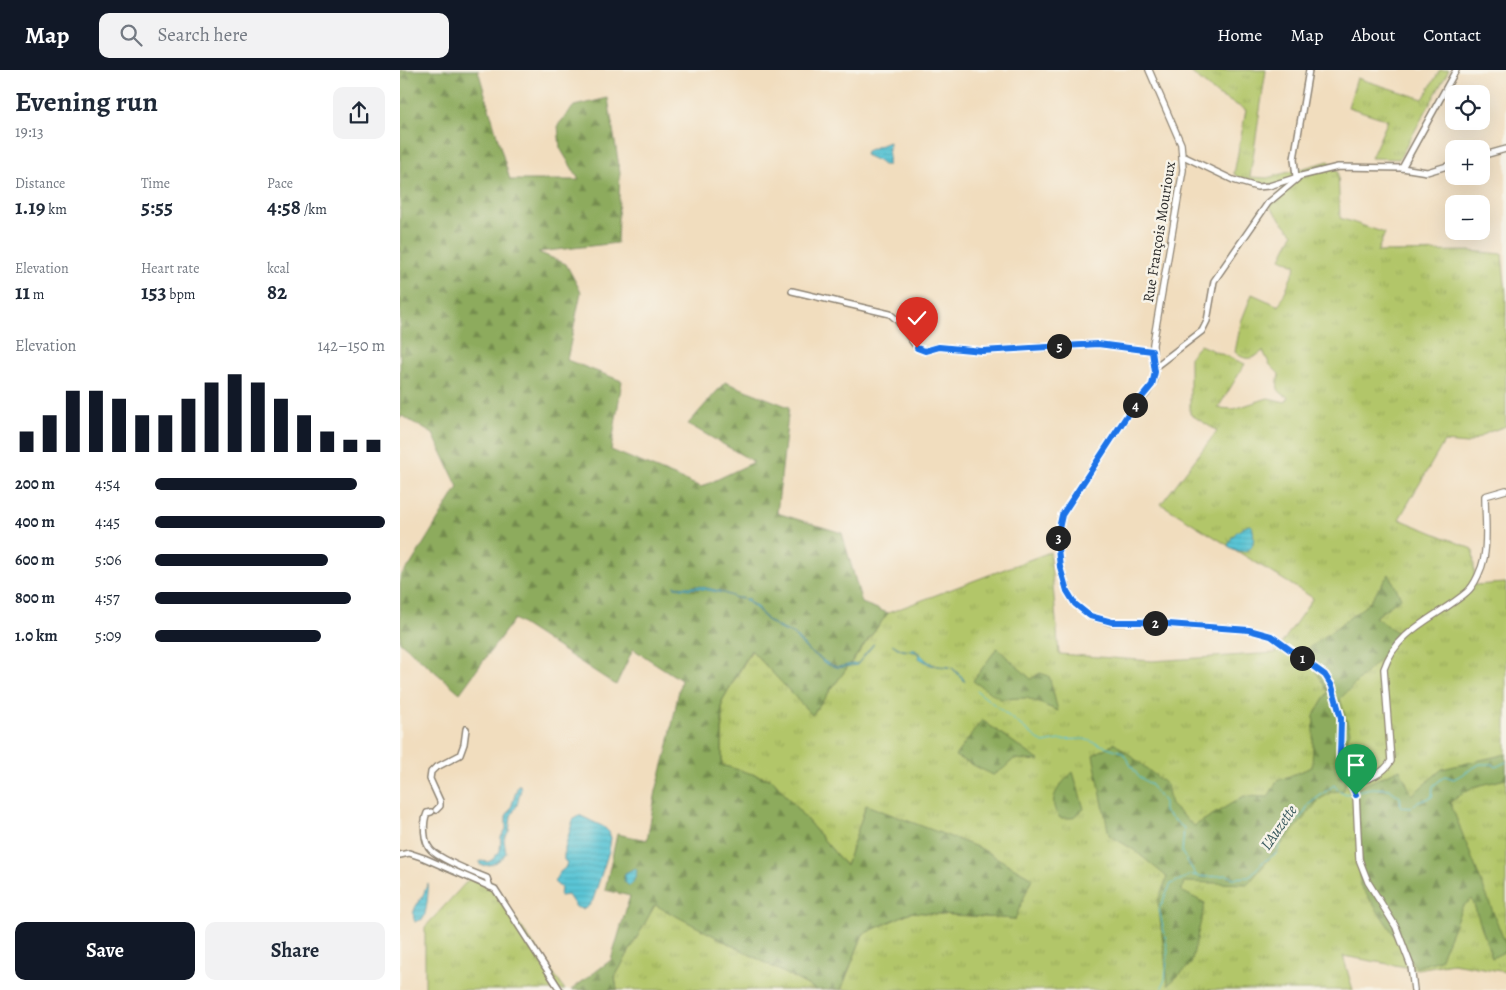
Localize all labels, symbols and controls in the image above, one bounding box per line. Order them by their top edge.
search box [99,13,449,58]
text: Map [25,19,69,51]
icon: search [117,21,145,49]
text: Search here [157,22,248,48]
text: Home [1217,23,1262,47]
text: Map [1290,23,1323,47]
text: About [1351,23,1395,47]
text: Contact [1423,23,1481,47]
text: Evening run [15,83,158,121]
map controls [1445,85,1490,240]
button: locate [1445,85,1490,130]
button: share [333,87,385,139]
text: 19:13 [15,121,44,143]
button: + [1445,140,1490,185]
street label: Rue François Mourioux [1138,160,1180,304]
text: Distance [15,174,65,193]
text: Time [141,174,170,193]
text: Pace [267,174,293,193]
text: 1.19 [15,193,46,221]
text: 5:55 [141,193,173,221]
text: 4:58 [267,193,301,221]
button: − [1445,195,1490,240]
text: km [46,200,67,219]
text: /km [301,200,327,219]
text: Elevation [15,259,69,278]
text: Heart rate [141,259,199,278]
text: kcal [267,259,289,278]
text: 11 [15,278,30,306]
text: 153 [141,278,167,306]
text: 82 [267,278,287,306]
text: m [30,285,44,304]
text: bpm [167,285,195,304]
pin [896,297,938,348]
icon: check [903,304,931,332]
pin: 5 [1046,334,1072,358]
text: Elevation [15,335,76,357]
text: 142–150 m [318,335,385,357]
text: 5 [1057,337,1062,356]
pin: 4 [1122,392,1148,418]
text: 4 [1132,396,1139,415]
text: 200 m [15,473,55,495]
text: 4:54 [95,473,120,495]
text: 400 m [15,511,55,533]
text: 4:45 [95,511,120,533]
pin: 3 [1046,526,1070,550]
text: 3 [1055,529,1062,548]
text: 600 m [15,549,55,571]
text: 5:06 [95,549,122,571]
text: 800 m [15,587,55,609]
text: 4:57 [95,587,120,609]
pin: 2 [1142,610,1168,636]
text: 2 [1152,614,1159,633]
text: 1.0 km [15,625,58,647]
text: 5:09 [95,625,122,647]
pin: 1 [1290,646,1314,670]
text: 1 [1300,649,1305,668]
pin [1335,744,1377,795]
icon: arrive [1342,751,1370,779]
water label: L'Auzette [1255,800,1302,855]
button: Save [15,922,195,980]
button: Share [205,922,385,980]

